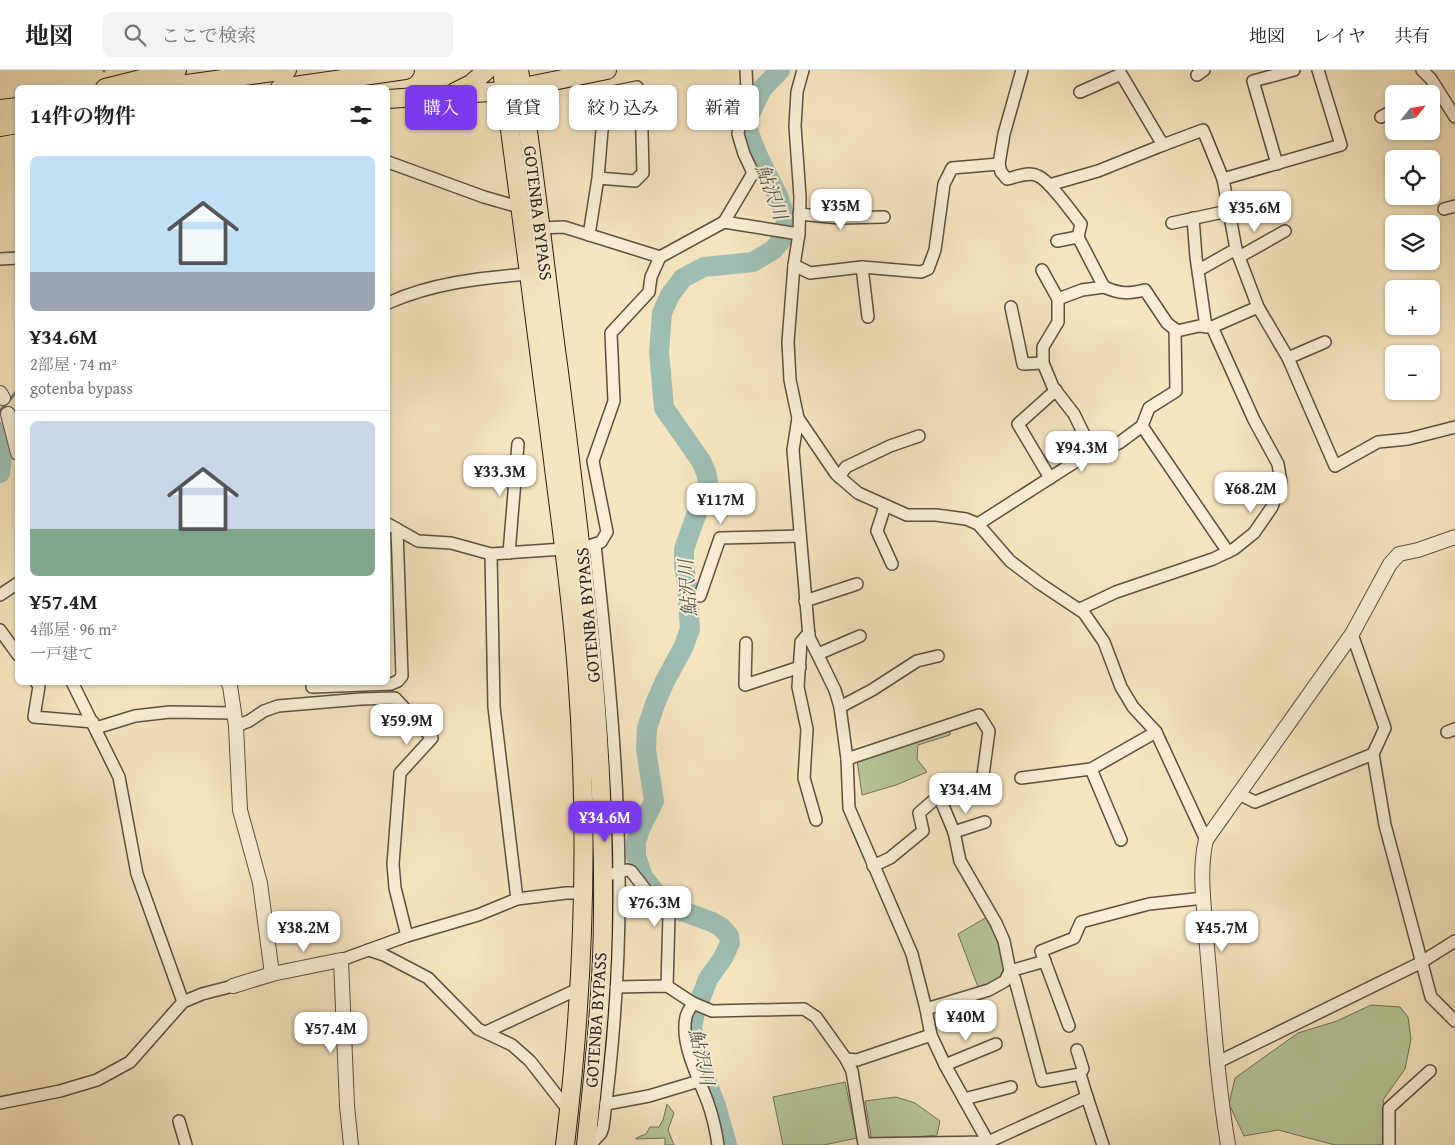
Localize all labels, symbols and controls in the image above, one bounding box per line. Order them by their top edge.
search box [103,12,453,57]
text: 地図 [25,18,73,53]
icon: search [121,21,149,49]
text: ここで検索 [161,21,256,49]
text: 地図 [1249,22,1285,49]
text: レイヤ [1313,22,1366,49]
text: 共有 [1394,22,1430,49]
chip: 購入 [405,85,477,130]
chip: 賃貸 [487,85,559,130]
chip: 絞り込み [569,85,677,130]
chip: 新着 [687,85,759,130]
north arrow [1385,85,1440,140]
map controls [1385,85,1440,400]
text: 14件の物件 [30,100,136,131]
icon: filters [347,101,375,129]
street label: GOTENBA BYPASS [517,144,560,282]
button: locate [1385,150,1440,205]
water label: 鮎沢川 [749,160,796,225]
icon: home [158,188,248,278]
pin: ¥35M [811,189,871,231]
pin: ¥35.6M [1214,190,1296,233]
text: ¥35M [822,193,860,217]
text: ¥35.6M [1229,195,1281,219]
button: layers [1385,215,1440,270]
button: + [1385,280,1440,335]
text: ¥34.6M [30,321,98,352]
button: − [1385,345,1440,400]
text: 2部屋 · 74 m² [30,352,117,376]
text: gotenba bypass [30,376,133,400]
pin: ¥94.3M [1041,430,1123,473]
text: ¥94.3M [1056,435,1108,459]
icon: home [158,454,248,544]
pin: ¥33.3M [459,454,541,497]
text: ¥33.3M [474,459,526,483]
pin: ¥68.2M [1210,472,1292,514]
text: ¥68.2M [1225,476,1277,500]
pin: ¥117M [686,482,756,525]
text: ¥117M [698,487,744,511]
street label: GOTENBA BYPASS [568,546,607,684]
water label: 鮎沢川 [671,557,703,617]
text: ¥57.4M [30,586,98,617]
text: 4部屋 · 96 m² [30,617,117,641]
text: 一戸建て [30,641,94,665]
pin: ¥59.9M [366,704,448,746]
text: ¥59.9M [381,708,433,732]
pin: ¥34.4M [925,772,1007,815]
text: ¥34.4M [940,777,992,801]
pin: ¥34.6M [564,800,646,843]
text: ¥34.6M [579,805,631,829]
pin: ¥76.3M [614,886,696,928]
text: ¥76.3M [629,890,681,914]
pin: ¥38.2M [263,910,345,953]
pin: ¥45.7M [1181,910,1263,953]
text: ¥38.2M [278,915,330,939]
text: ¥45.7M [1196,915,1248,939]
street label: GOTENBA BYPASS [577,951,614,1089]
pin: ¥40M [936,1000,996,1042]
text: ¥40M [947,1004,985,1028]
pin: ¥57.4M [290,1012,372,1054]
text: ¥57.4M [305,1016,357,1040]
water label: 鮎沢川 [682,1026,722,1090]

